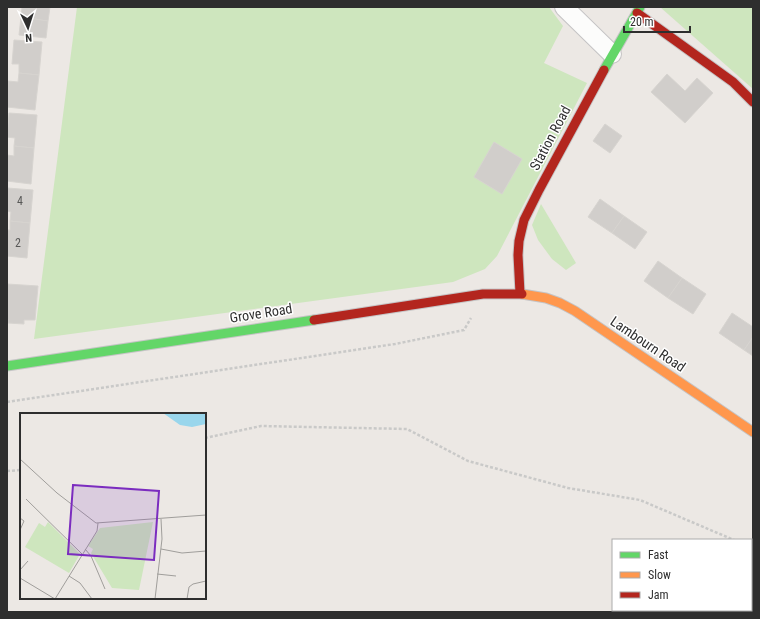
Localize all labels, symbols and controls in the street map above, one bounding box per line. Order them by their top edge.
north arrow [8,8,48,48]
scale bar [624,8,690,34]
text: 20 m [630,15,654,29]
text: N [25,31,32,44]
street label: Station Road [526,103,574,173]
house number: 4 [17,194,23,208]
house number: 2 [15,236,21,250]
street label: Grove Road [229,300,293,326]
street label: Lambourn Road [607,313,689,375]
inset map [20,413,206,599]
legend [612,539,752,611]
text: Fast [648,548,669,562]
text: Slow [648,568,671,582]
text: Jam [648,588,669,602]

